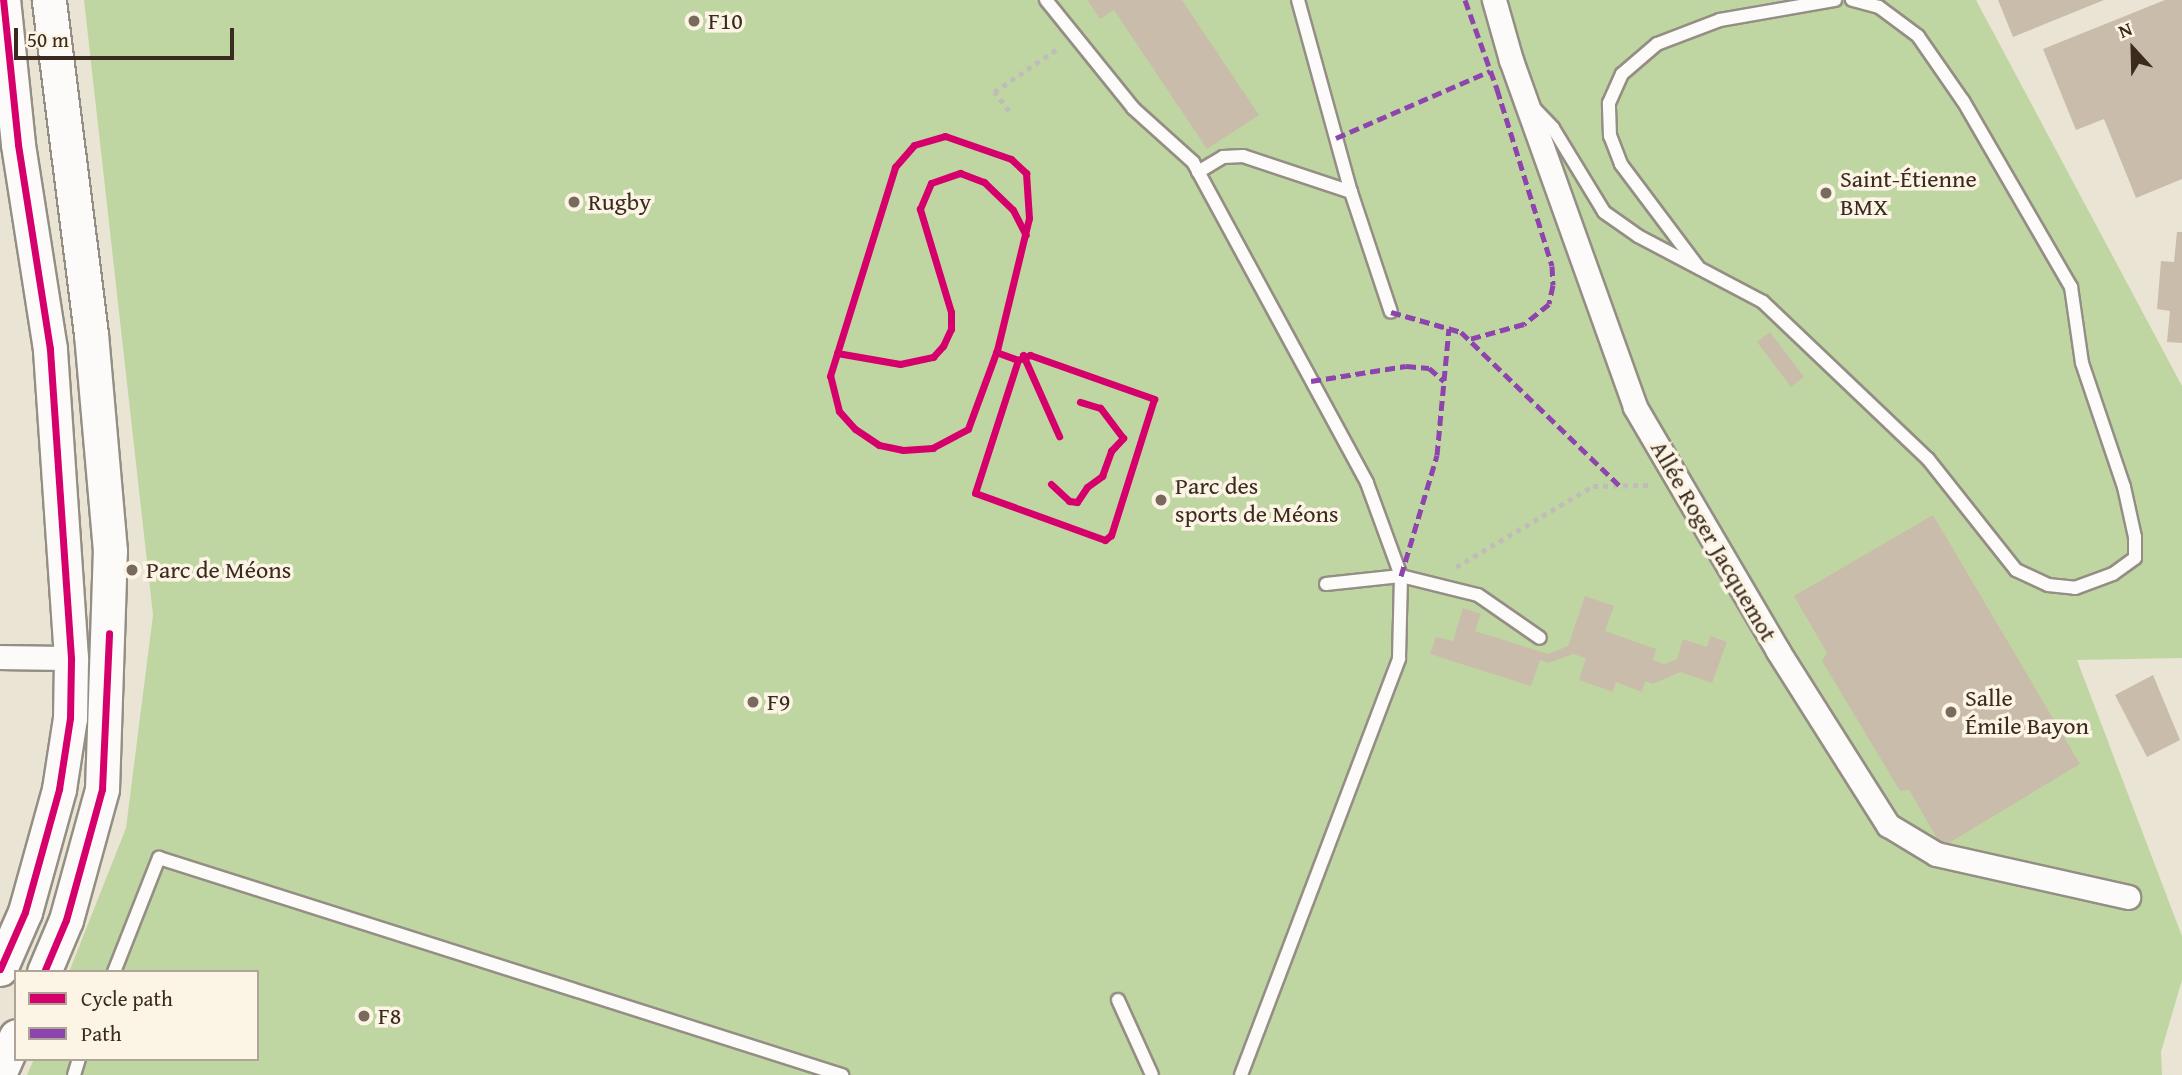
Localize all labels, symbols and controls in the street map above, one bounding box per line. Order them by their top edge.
place label: F10 [708,7,743,35]
marker: F10 [686,13,702,29]
scale bar [18,14,238,58]
north arrow [2098,14,2168,84]
text: N [2114,14,2136,45]
text: 50 m [27,24,69,55]
place label: Saint-Étienne BMX [1840,165,1977,221]
marker: Saint-Étienne BMX [1818,185,1834,201]
place label: Rugby [588,188,651,216]
marker: Rugby [566,194,582,210]
street label: Allée Roger Jacquemot [1645,435,1783,647]
place label: Parc des sports de Méons [1175,472,1338,528]
marker: Parc des sports de Méons [1153,492,1169,508]
place label: Parc de Méons [146,556,291,584]
marker: Parc de Méons [124,562,140,578]
place label: Salle Émile Bayon [1965,684,2089,740]
place label: F9 [767,688,790,716]
marker: F9 [745,694,761,710]
marker: Salle Émile Bayon [1943,704,1959,720]
legend [14,970,259,1061]
text: Cycle path [81,983,173,1014]
place label: F8 [378,1002,401,1030]
marker: F8 [356,1008,372,1024]
text: Path [81,1018,121,1049]

